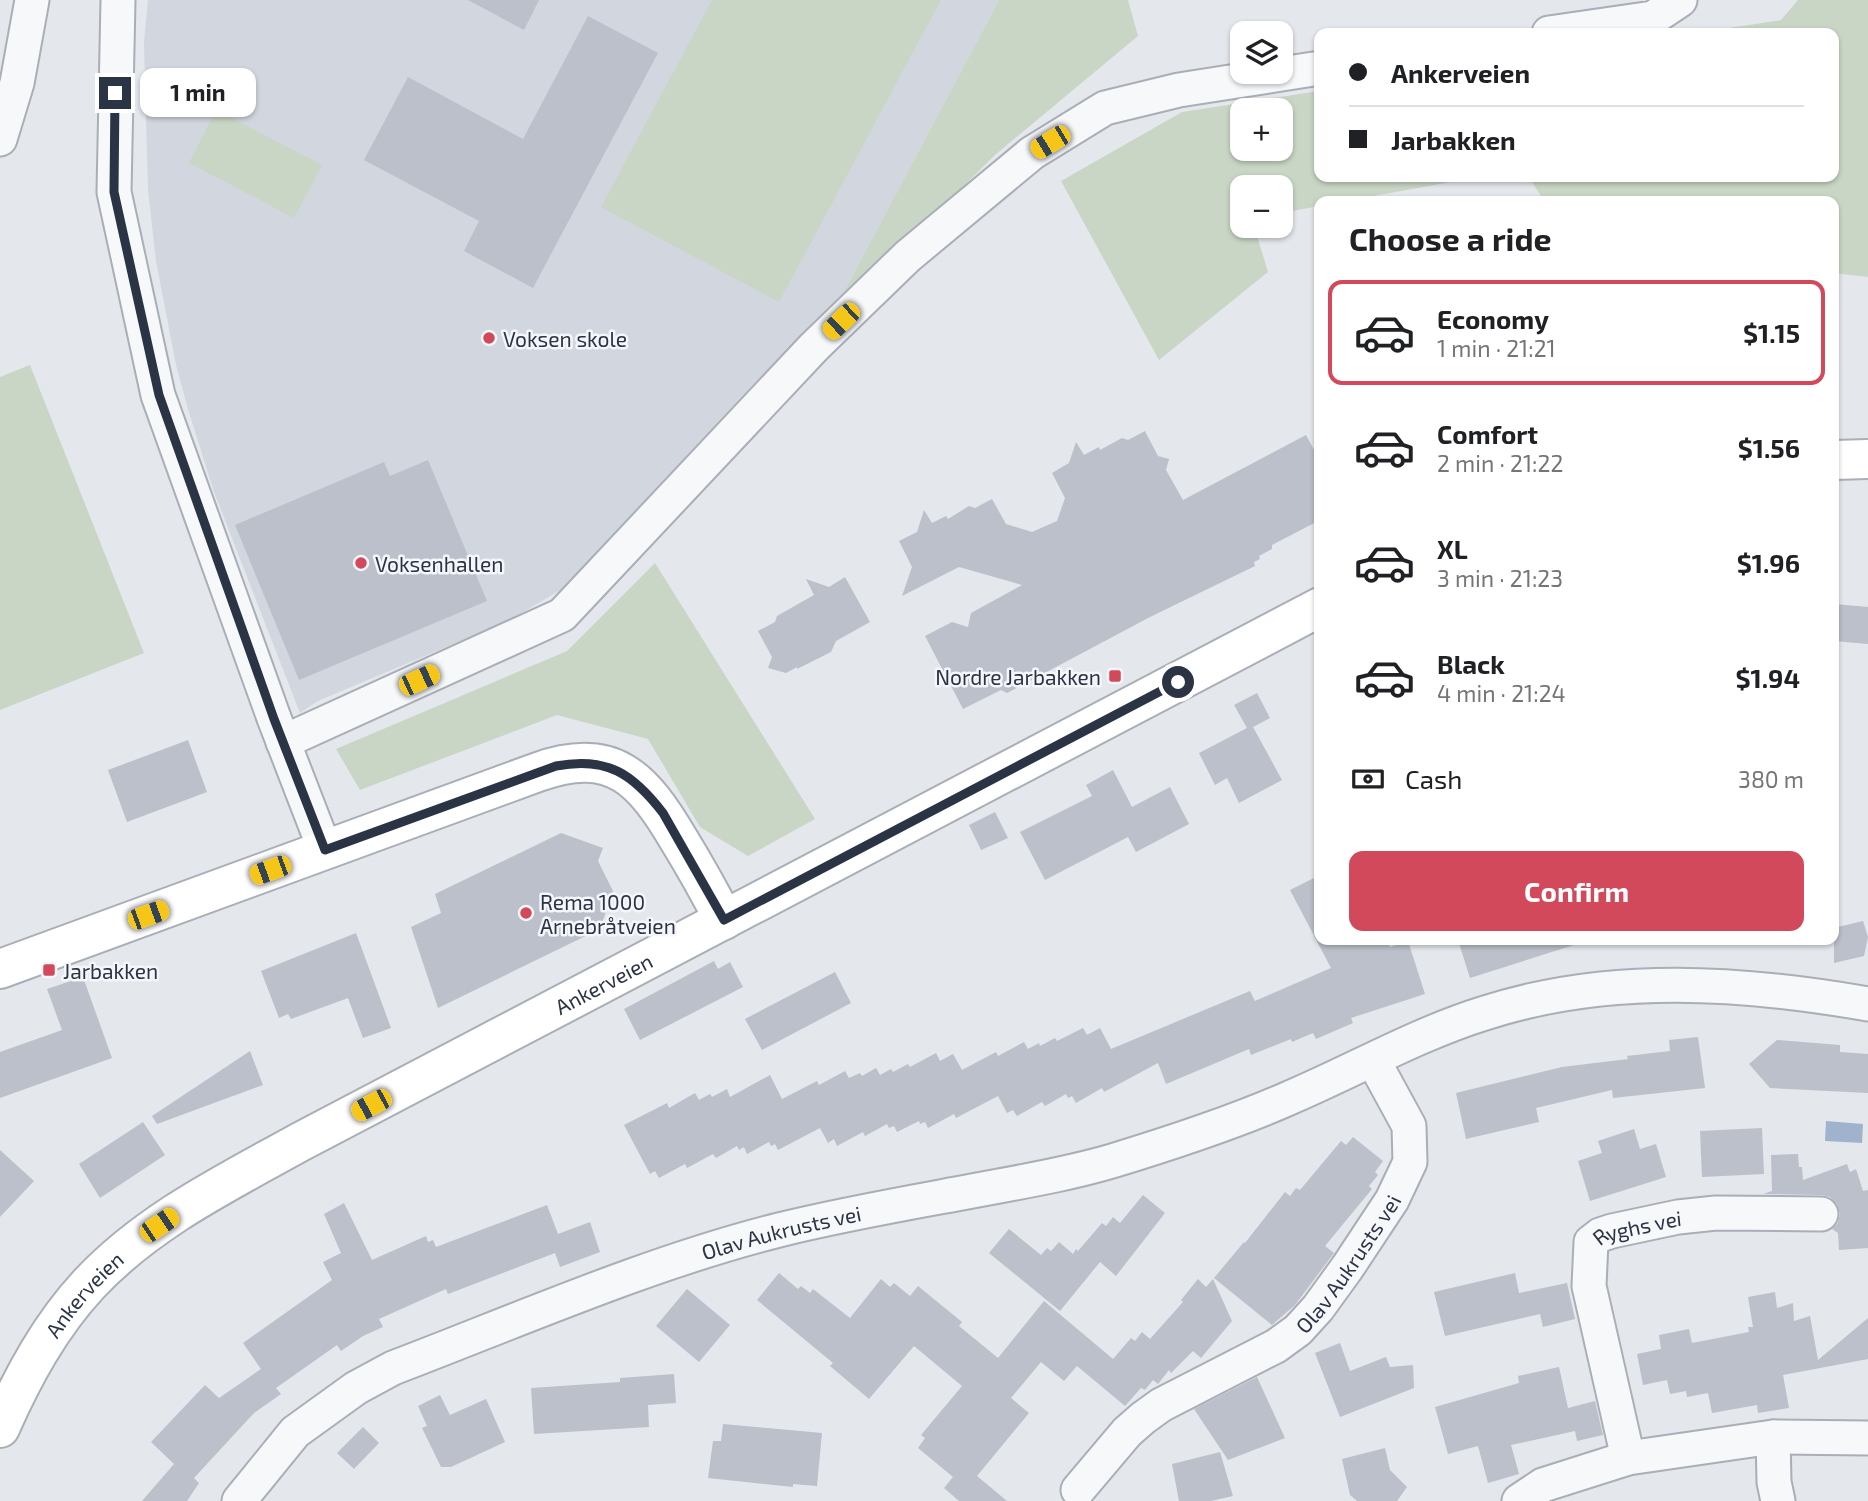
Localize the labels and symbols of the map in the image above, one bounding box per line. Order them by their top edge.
callout: 1 min [140,68,255,118]
route end [99,77,131,109]
car [1027,122,1074,162]
car [819,299,864,343]
place label: Voksen skole [503,326,627,351]
marker: Voksen skole [481,330,497,346]
place label: Voksenhallen [375,551,503,576]
marker: Voksenhallen [353,555,369,571]
car [396,662,443,698]
place label: Nordre Jarbakken [935,664,1101,689]
route start [1162,666,1194,698]
marker: Nordre Jarbakken [1107,668,1123,684]
car [247,853,294,887]
place label: Rema 1000 Arnebråtveien [540,889,676,938]
car [125,898,172,932]
marker: Rema 1000 Arnebråtveien [518,905,534,921]
street label: Ankerveien [550,947,656,1019]
place label: Jarbakken [63,958,158,983]
marker: Jarbakken [41,962,57,978]
car [348,1086,395,1124]
street label: Olav Aukrusts vei [1290,1191,1405,1338]
street label: Olav Aukrusts vei [698,1200,863,1264]
street label: Ryghs vei [1587,1204,1683,1249]
car [136,1205,183,1245]
street label: Ankerveien [39,1246,128,1342]

